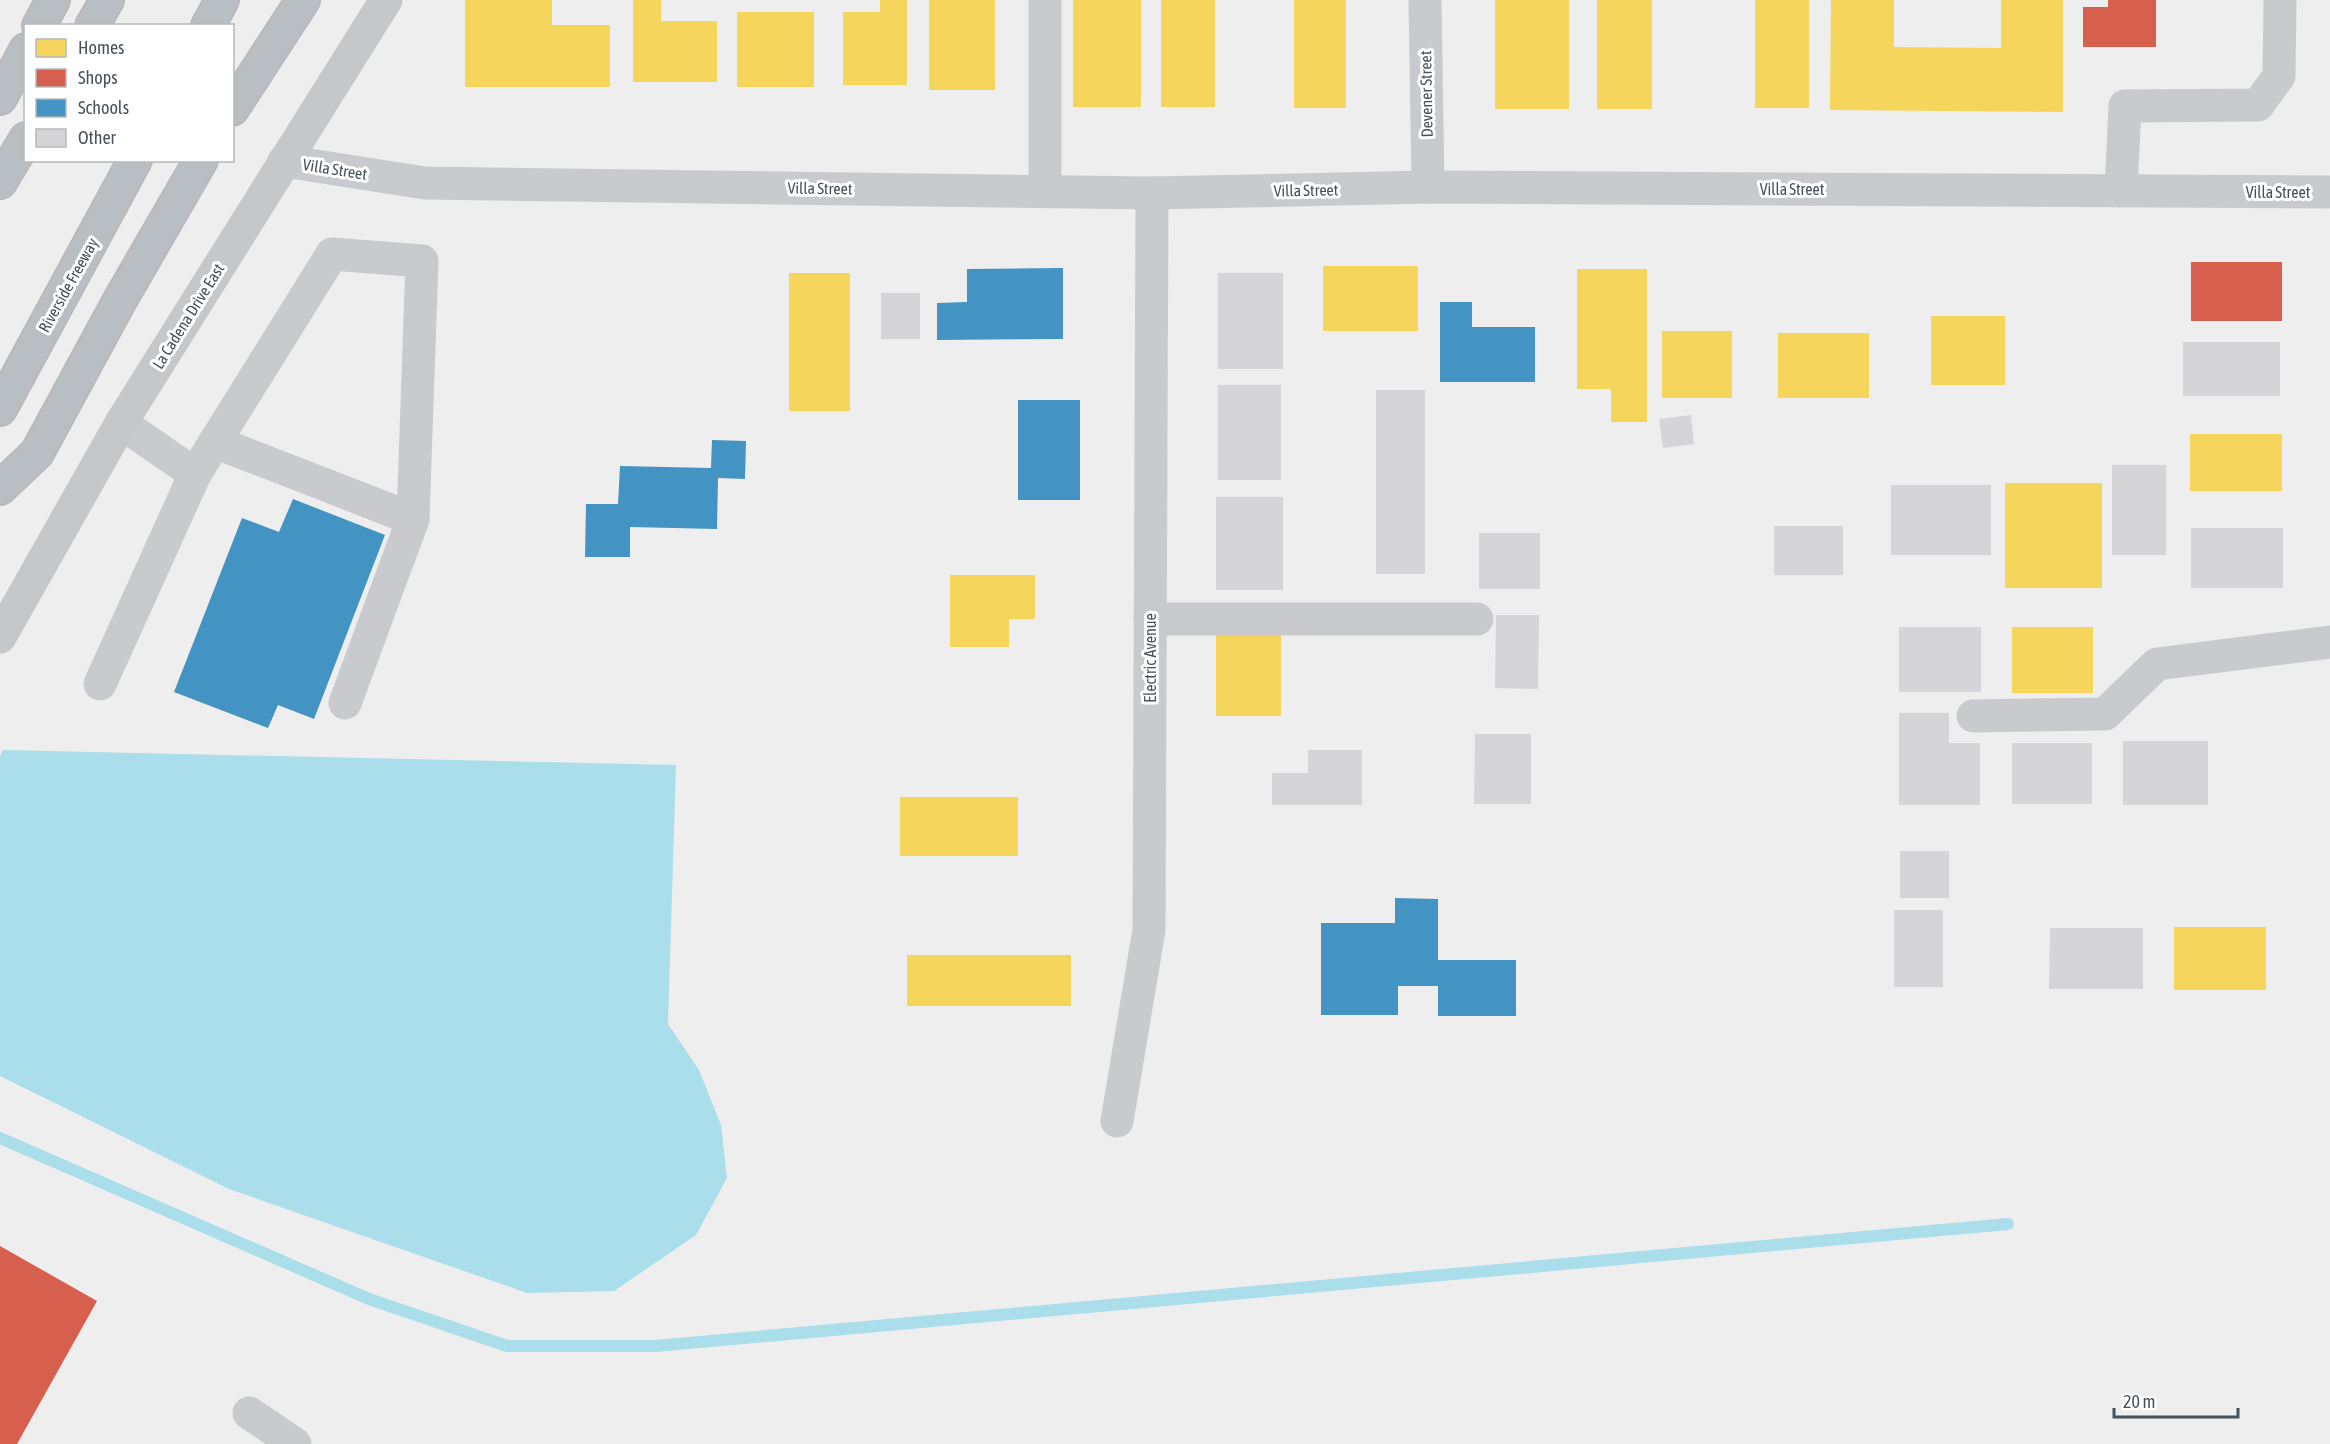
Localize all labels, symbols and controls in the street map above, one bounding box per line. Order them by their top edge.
legend [24,24,234,162]
text: Homes [78,37,124,58]
street label: Devener Street [1416,50,1436,138]
text: Shops [78,67,118,88]
text: Schools [78,97,129,118]
text: Other [78,127,117,148]
street label: Villa Street [302,155,369,183]
street label: Villa Street [787,178,853,198]
street label: Villa Street [1273,180,1339,200]
street label: Villa Street [1760,180,1825,198]
street label: Villa Street [2246,183,2311,201]
street label: Riverside Freeway [35,234,102,336]
street label: La Cadena Drive East [148,260,228,372]
street label: Electric Avenue [1141,613,1159,703]
scale bar [2114,1381,2238,1419]
text: 20 m [2123,1391,2155,1412]

